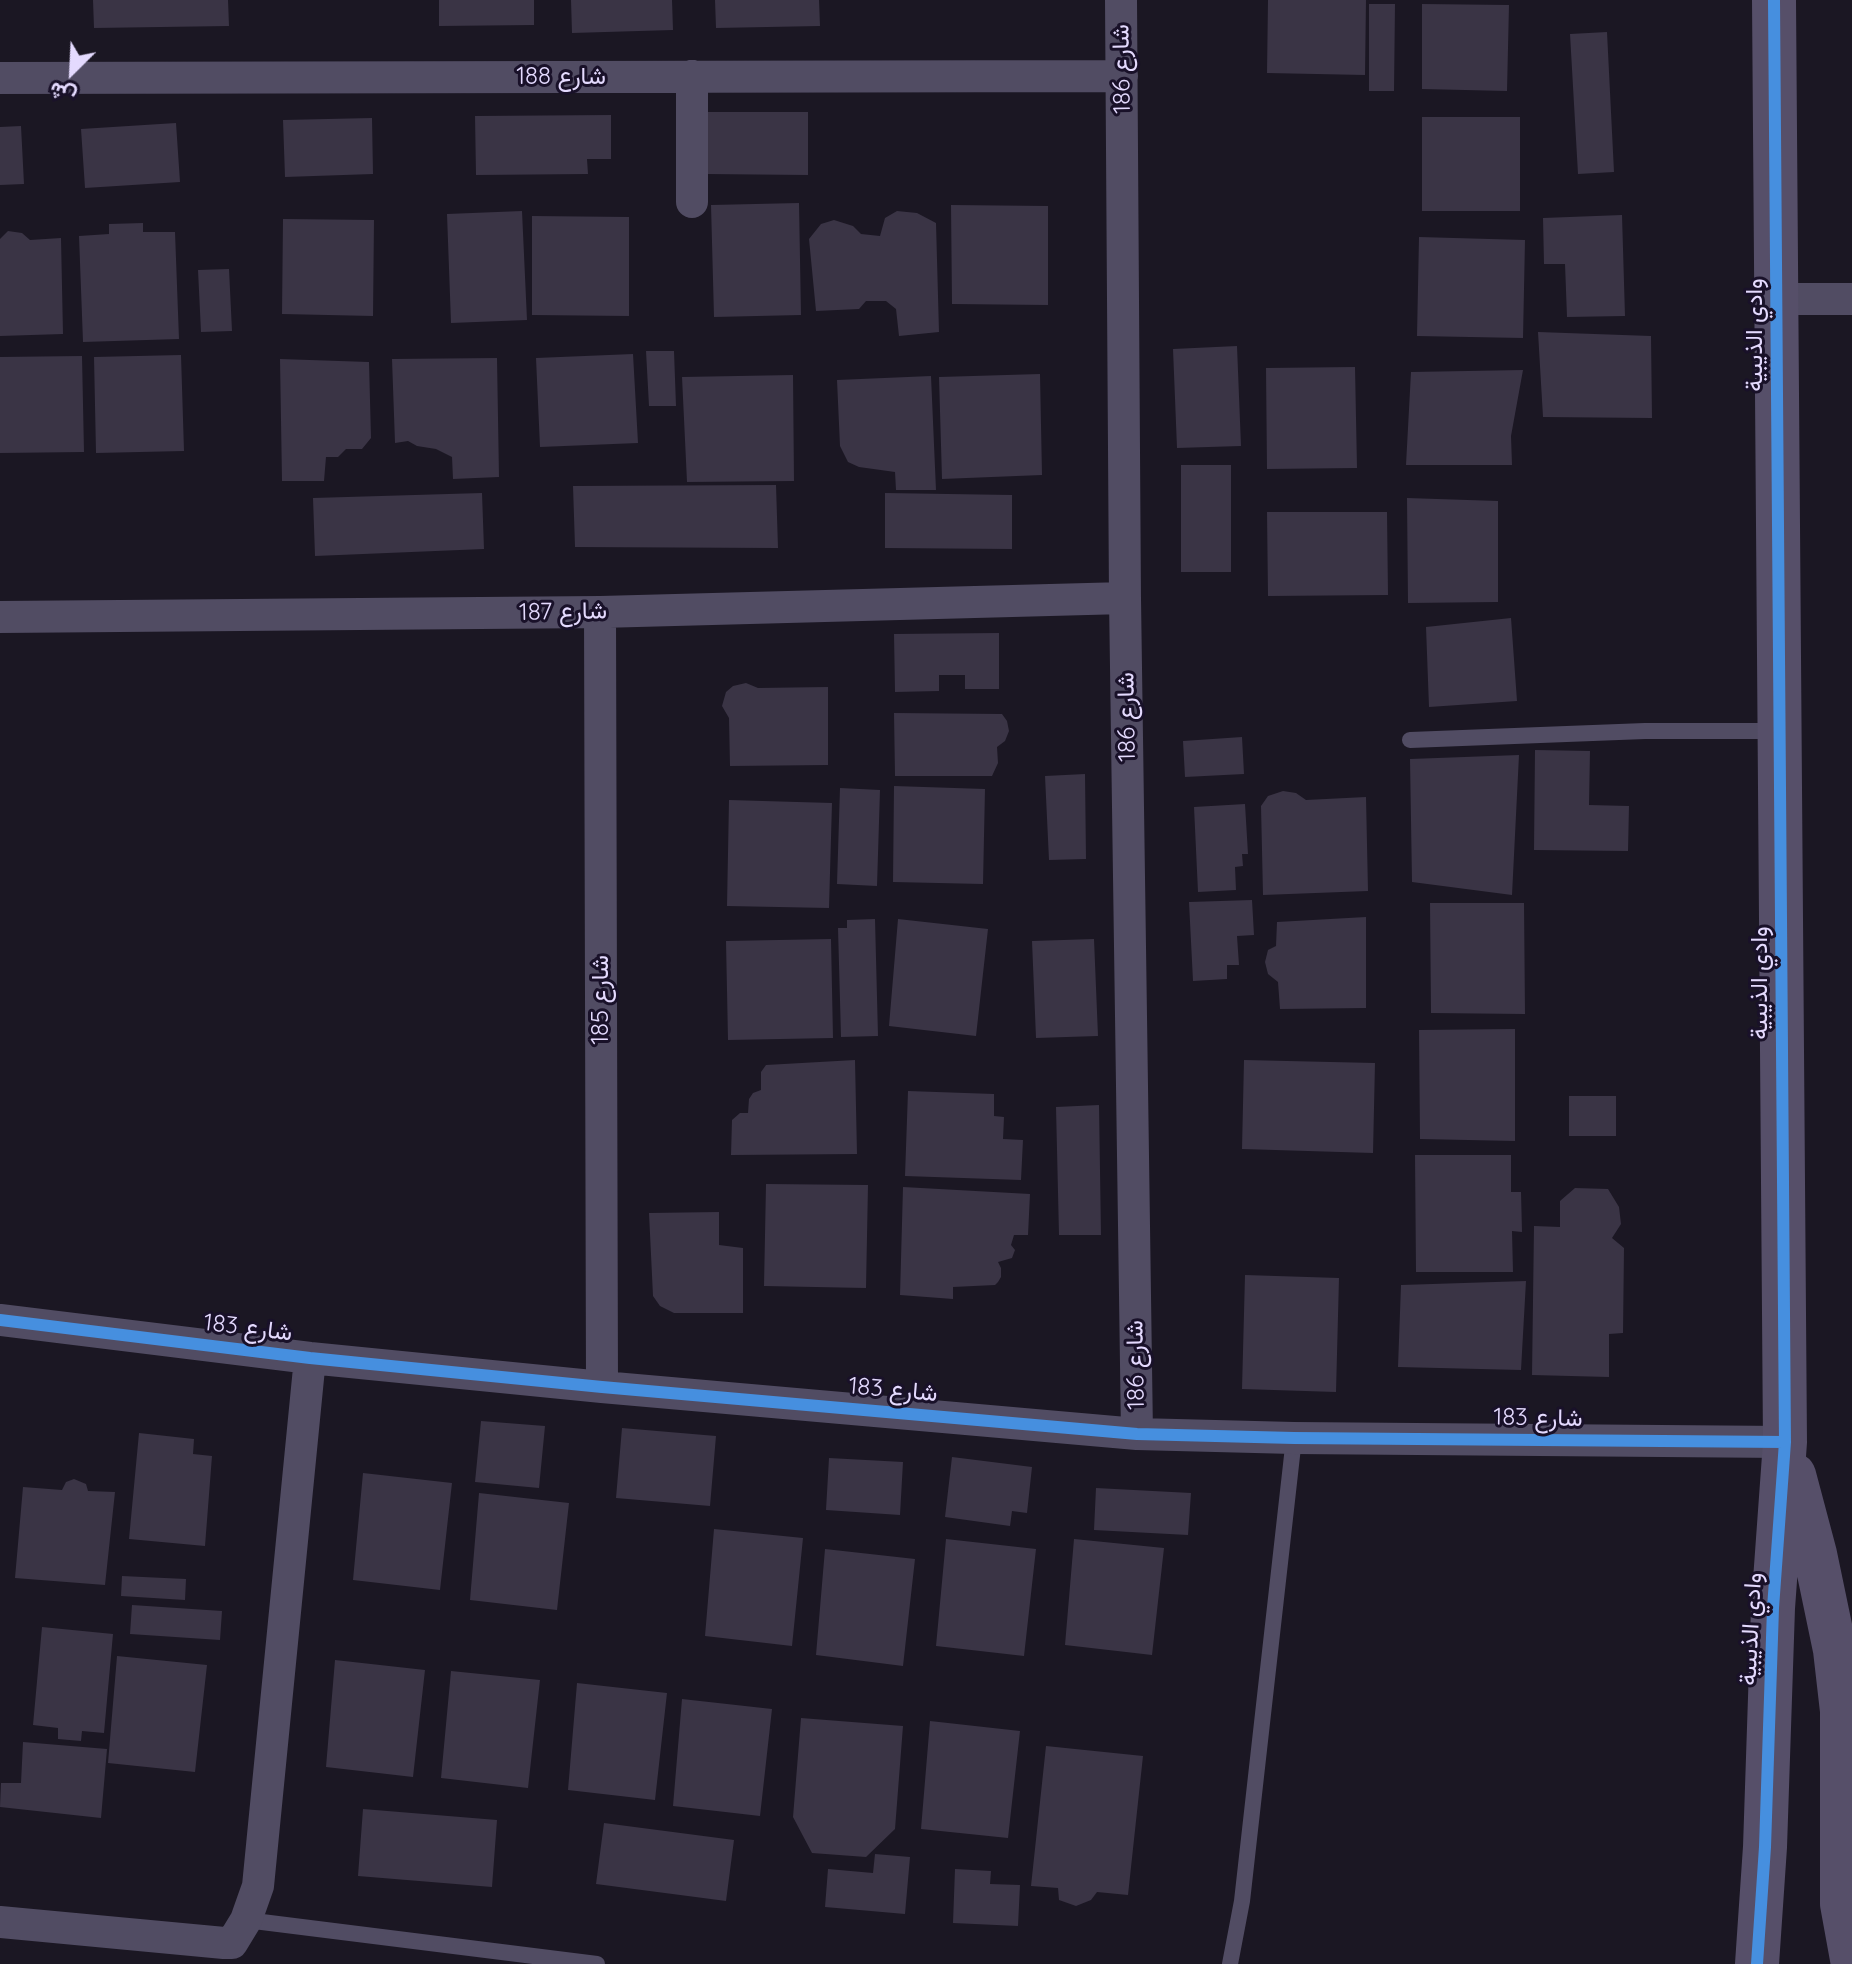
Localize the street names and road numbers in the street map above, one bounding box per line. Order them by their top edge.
street label: شارع 186 [1107,24,1137,114]
street label: شارع 188 [516,63,606,91]
street label: وادي الذيبية [1741,278,1769,392]
street label: شارع 187 [519,597,607,627]
street label: شارع 186 [1112,672,1142,762]
street label: وادي الذيبية [1746,926,1774,1040]
street label: شارع 185 [587,955,615,1045]
street label: شارع 183 [202,1308,294,1348]
street label: شارع 186 [1121,1320,1151,1410]
street label: شارع 183 [847,1372,939,1408]
street label: شارع 183 [1493,1403,1583,1433]
street label: وادي الذيبية [1734,1572,1768,1686]

